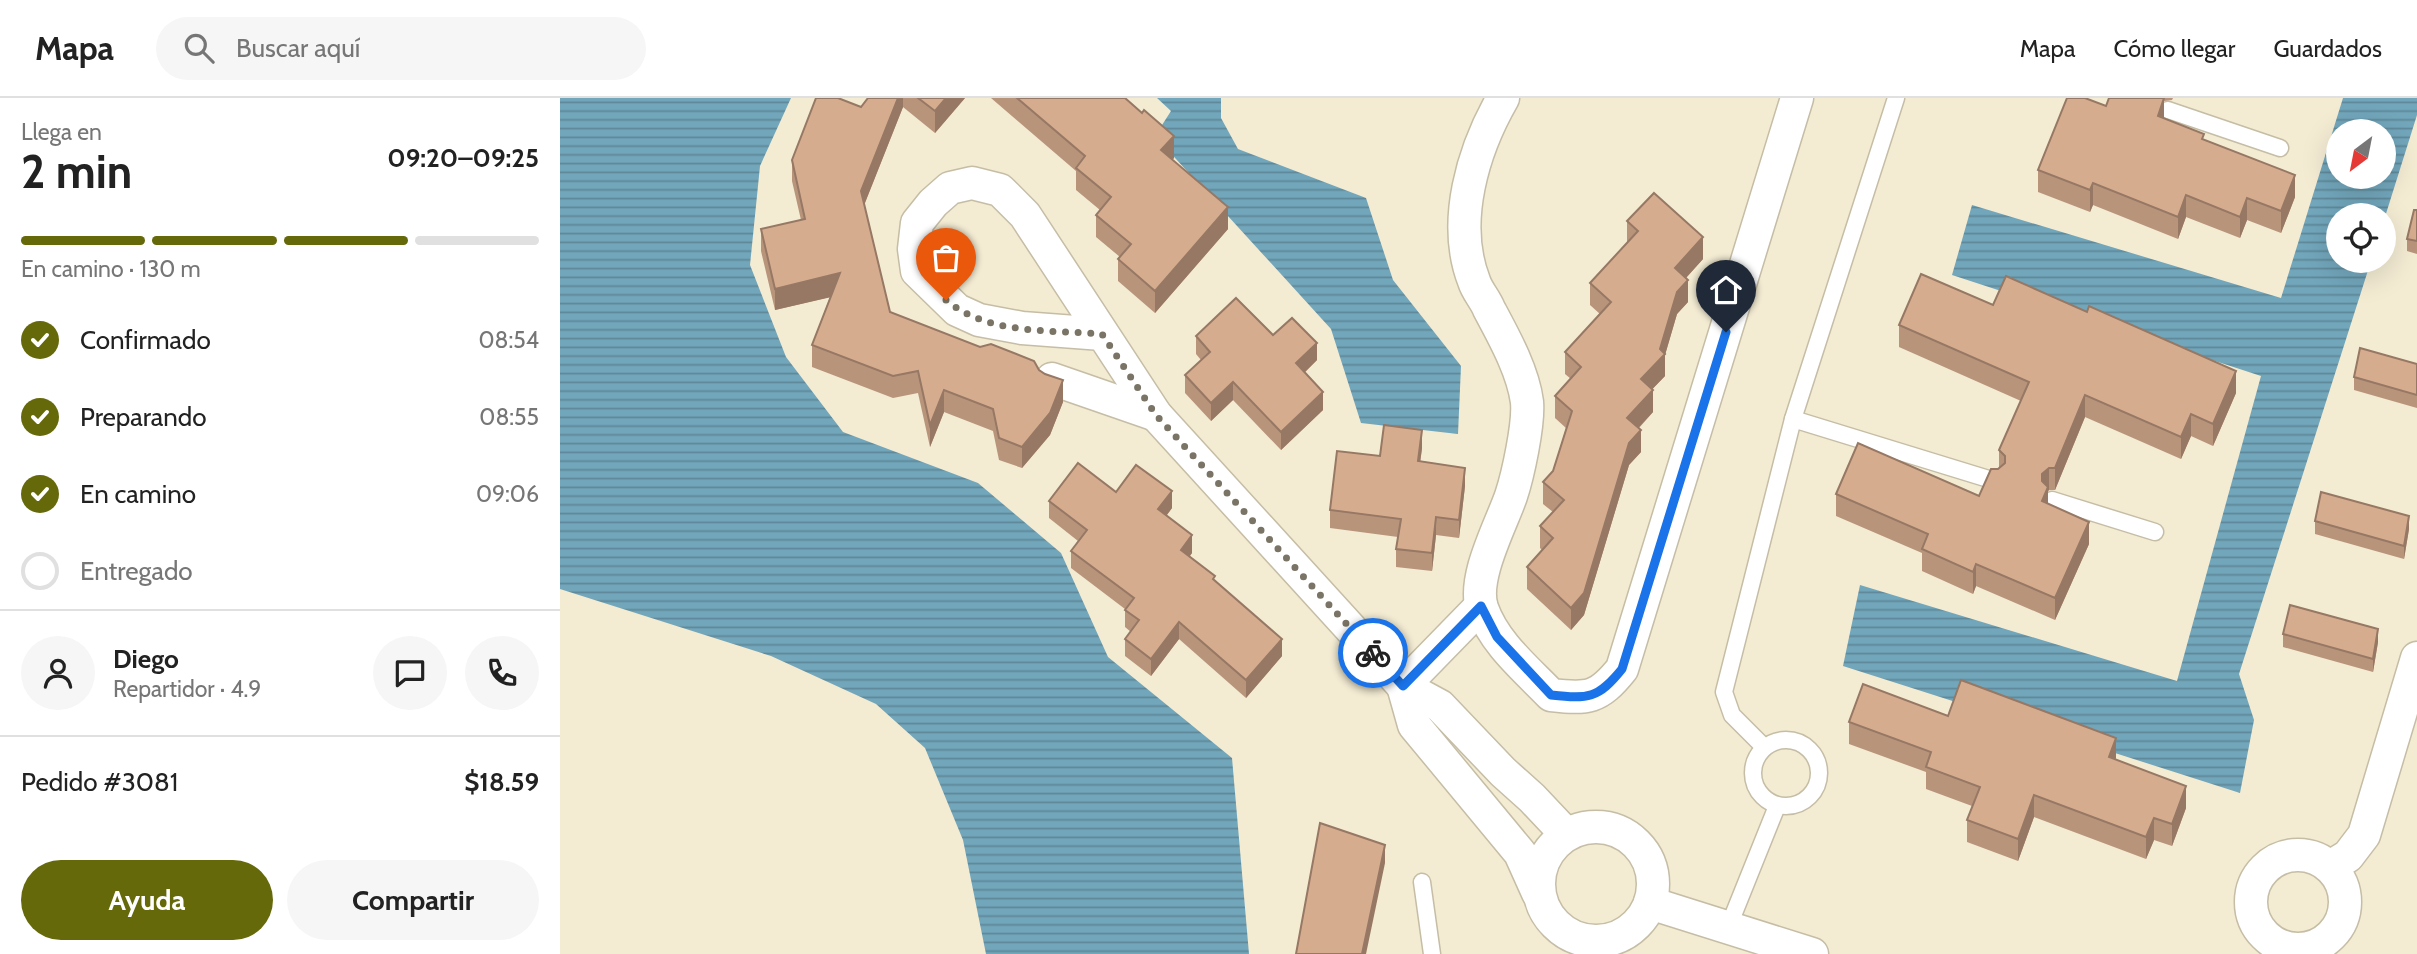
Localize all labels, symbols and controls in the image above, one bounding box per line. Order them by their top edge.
search box [156,17,646,80]
text: Mapa [35,28,114,68]
icon: search [180,29,218,67]
text: Buscar aquí [236,32,360,64]
text: Mapa [2020,34,2076,63]
text: Cómo llegar [2114,34,2235,63]
text: Guardados [2273,34,2382,63]
text: Llega en [21,118,102,146]
north arrow [2326,119,2396,189]
map controls [2326,119,2396,273]
text: 09:20–09:25 [387,142,539,174]
text: 2 min [21,144,132,200]
button: locate [2326,203,2396,273]
pin [916,228,976,300]
icon: bag [927,239,965,277]
text: En camino · 130 m [21,255,201,283]
pin [1696,260,1756,332]
icon: home [1707,271,1745,309]
icon: check [21,321,59,359]
text: Confirmado [80,324,211,356]
text: 08:54 [478,326,539,354]
icon: check [21,398,59,436]
text: Preparando [80,401,207,433]
text: 08:55 [479,403,539,431]
icon: check [21,475,59,513]
text: En camino [80,478,196,510]
text: 09:06 [476,480,539,508]
text: Entregado [80,555,193,587]
courier [1338,618,1408,688]
icon: bike [1354,634,1392,672]
button: person [21,636,95,710]
button: chat [373,636,447,710]
button: phone [465,636,539,710]
text: Diego [113,643,179,675]
text: Repartidor · 4.9 [113,675,261,703]
text: Pedido #3081 [21,766,178,798]
text: $18.59 [464,766,539,798]
button: Ayuda [21,860,273,940]
button: Compartir [287,860,539,940]

